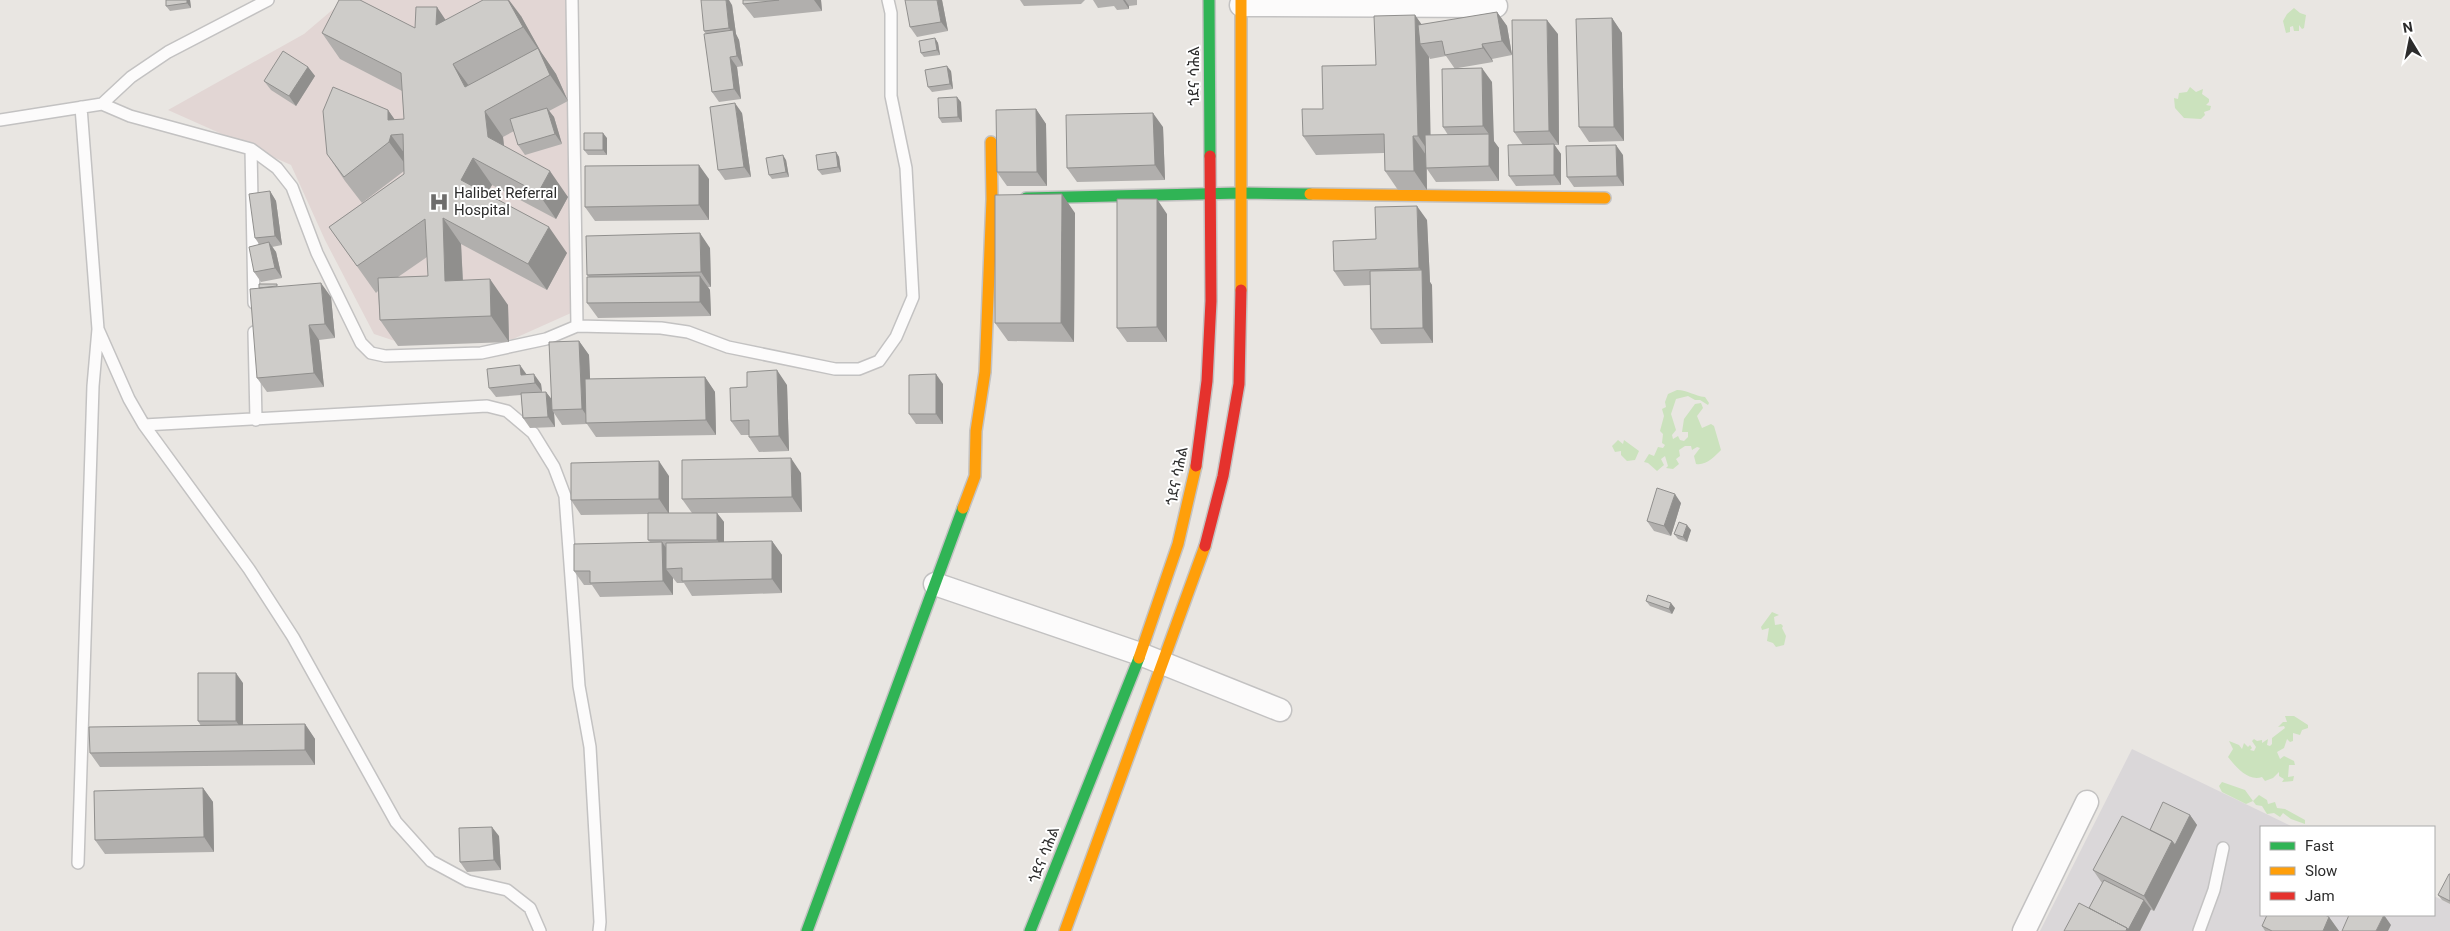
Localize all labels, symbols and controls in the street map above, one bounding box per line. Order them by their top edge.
north arrow [2385,15,2435,65]
text: N [2401,18,2414,36]
street label: ጎደና ሳሕል [1185,46,1203,106]
place label: Halibet Referral Hospital [454,184,557,219]
hospital icon: Halibet Referral Hospital [428,191,450,213]
street label: ጎደና ሳሕል [1162,445,1192,507]
street label: ጎደና ሳሕል [1025,824,1063,886]
legend [2260,826,2435,916]
text: Fast [2305,837,2334,855]
text: Slow [2305,862,2337,880]
text: Jam [2305,887,2335,905]

